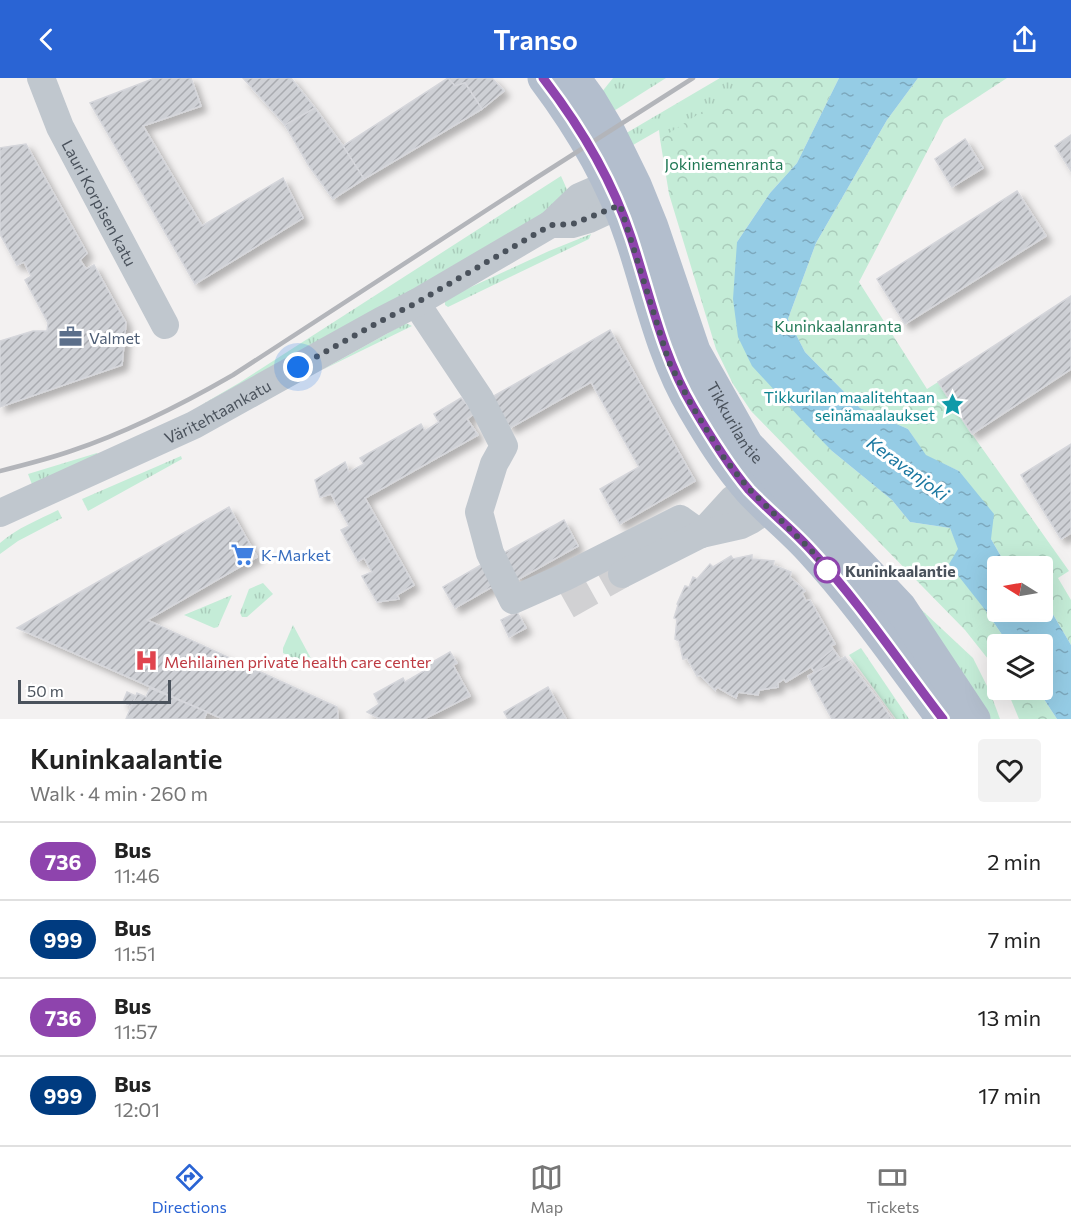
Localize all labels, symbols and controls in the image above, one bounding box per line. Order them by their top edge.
icon: back [30,23,63,56]
text: Transo [493,23,578,56]
icon: share [1008,23,1041,56]
street label: Lauri Korpisen katu [59,136,141,269]
park label: Jokiniemenranta [665,154,783,173]
park label: Kuninkaalanranta [774,316,902,335]
office icon: Valmet [58,324,84,350]
place label: Valmet [89,328,141,347]
your location [283,352,313,382]
street label: Väritehtaankatu [161,375,274,447]
street label: Tikkurilantie [704,378,768,466]
place label: Tikkurilan maalitehtaan seinämaalaukset [764,387,935,424]
place icon: Tikkurilan maalitehtaan seinämaalaukset [940,392,966,418]
water label: Keravanjoki [863,431,954,506]
supermarket icon: K-Market [230,541,256,567]
place label: K-Market [261,545,331,564]
north arrow [987,556,1053,622]
map controls [987,556,1053,700]
marker: Kuninkaalantie [814,557,840,583]
place label: Kuninkaalantie [845,561,956,580]
button: layers [987,634,1053,700]
hospital icon: Mehilainen private health care center [133,648,159,674]
place label: Mehilainen private health care center [164,652,432,671]
scale bar [18,677,171,704]
text: 50 m [27,681,64,700]
button: heart [978,739,1041,802]
text: Kuninkaalantie [30,741,222,775]
text: Walk · 4 min · 260 m [30,781,208,805]
text: Bus [114,836,151,863]
text: 2 min [987,848,1041,875]
text: 736 [45,849,81,874]
text: 11:46 [114,863,160,887]
text: Bus [114,914,151,941]
text: 7 min [988,926,1041,953]
text: 999 [44,927,82,952]
text: 11:51 [114,941,156,965]
text: Bus [114,992,151,1019]
text: 13 min [977,1004,1041,1031]
text: 736 [45,1005,81,1030]
text: 11:57 [114,1019,158,1043]
text: Bus [114,1070,151,1097]
text: 17 min [978,1082,1041,1109]
text: 999 [44,1083,82,1108]
text: 12:01 [114,1097,160,1121]
tab: Directions [152,1161,227,1216]
tab: Map [530,1161,563,1216]
tab: Tickets [867,1161,919,1216]

